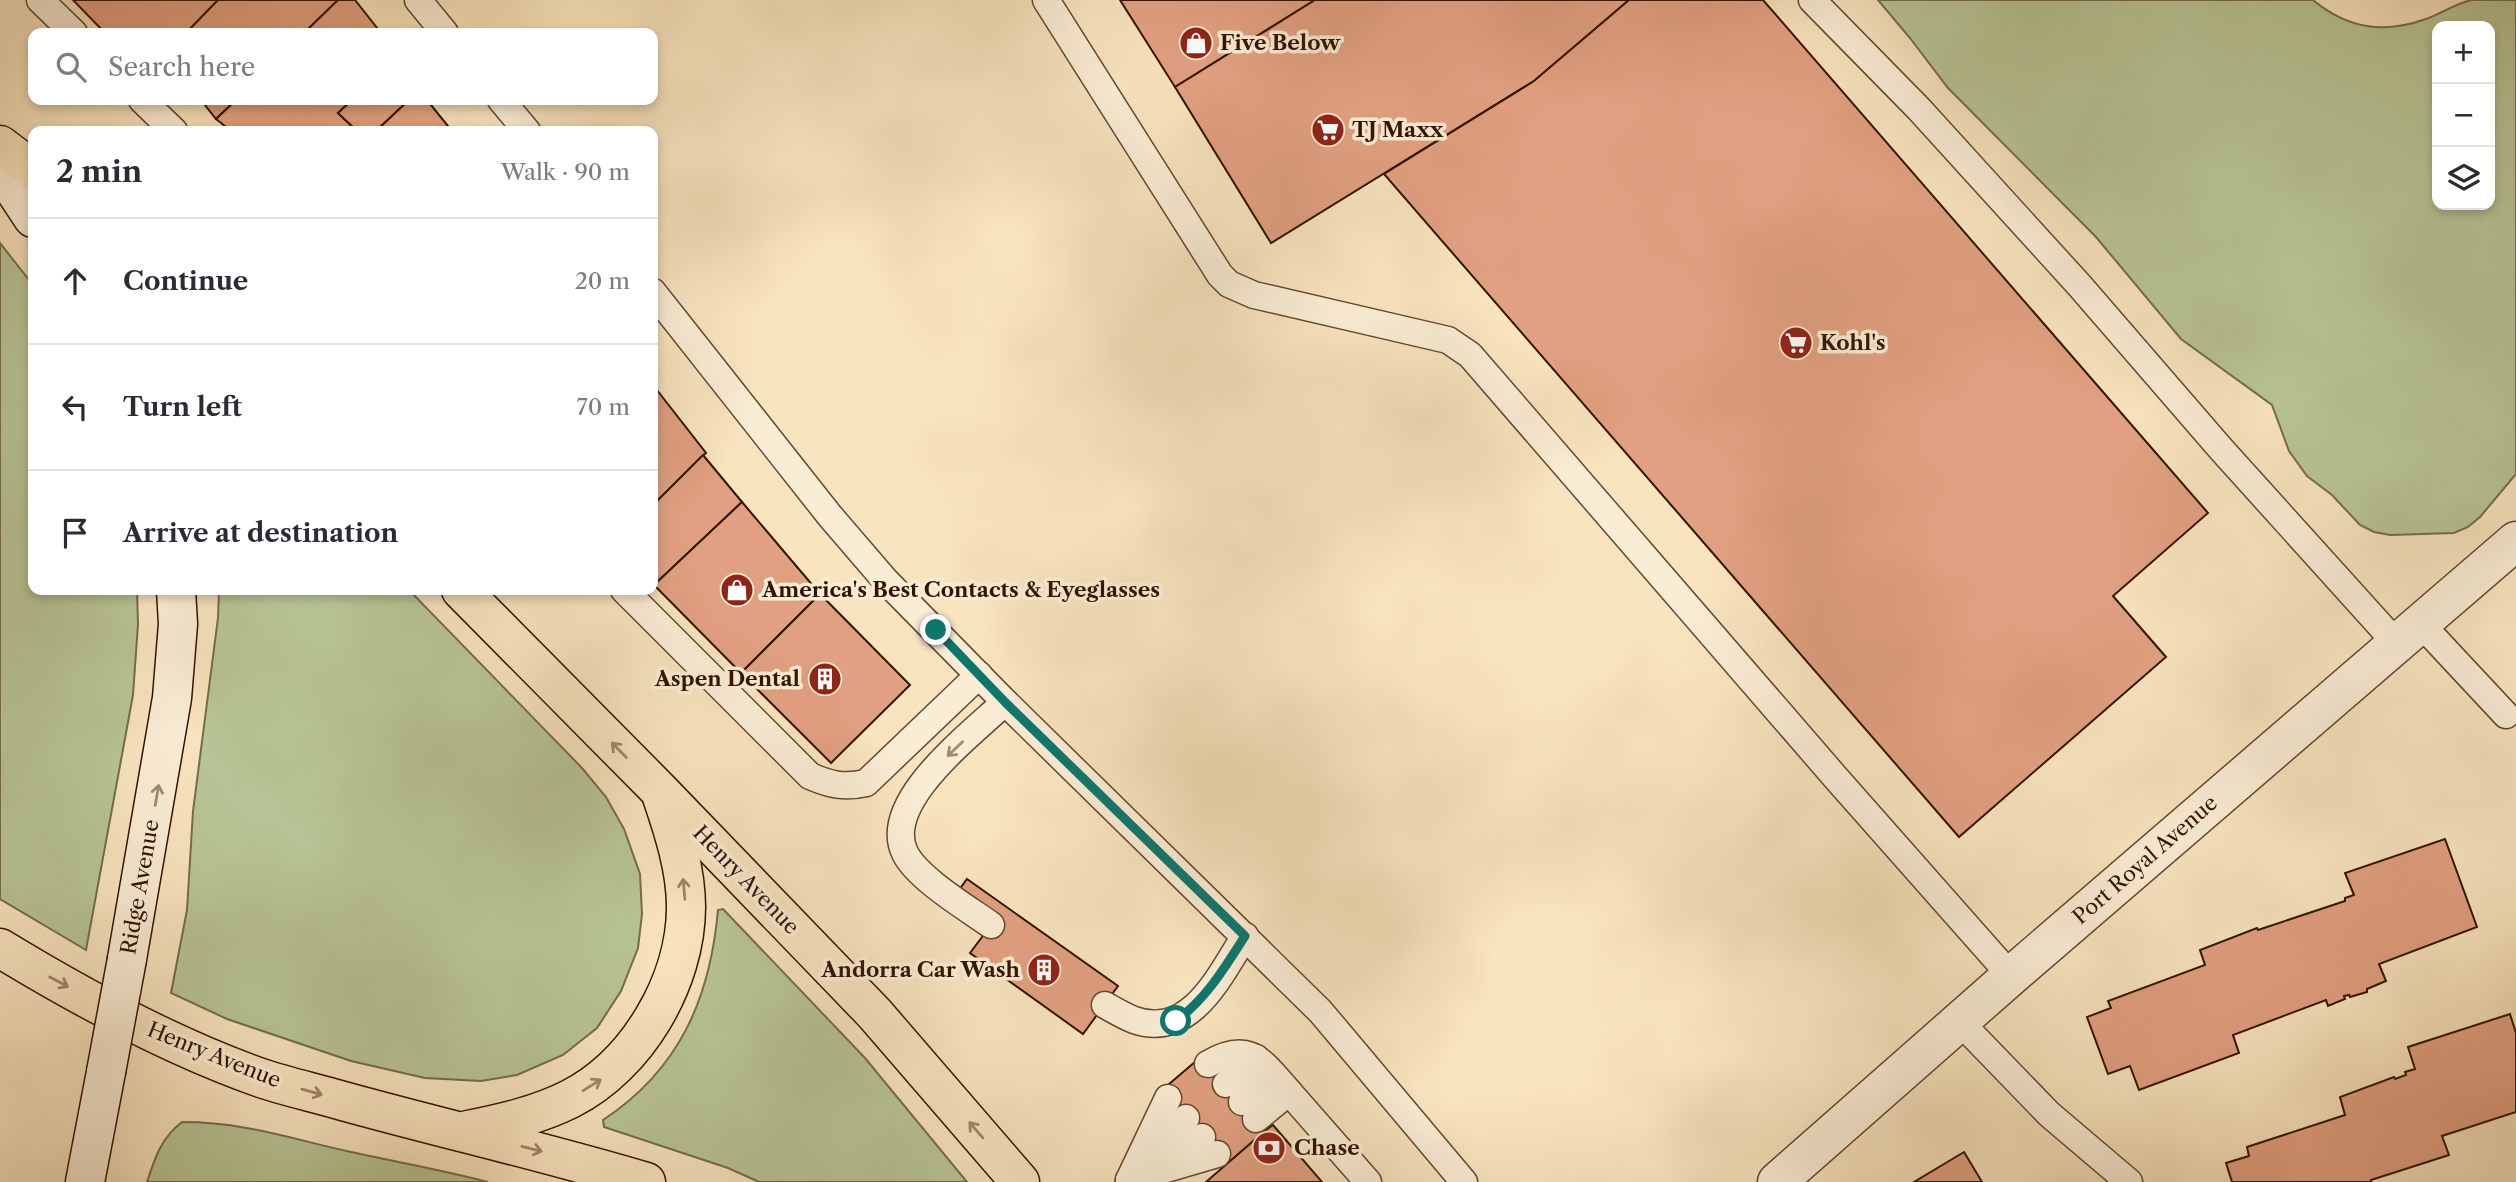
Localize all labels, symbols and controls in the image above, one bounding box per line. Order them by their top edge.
map controls [2432,21,2495,210]
button: + [2432,21,2495,84]
shop icon: Five Below [1177,24,1215,62]
search box [28,28,658,105]
place label: Five Below [1220,30,1341,55]
icon: search [52,48,90,86]
text: Search here [108,51,255,83]
button: − [2432,84,2495,147]
supermarket icon: TJ Maxx [1309,111,1347,149]
place label: TJ Maxx [1352,117,1444,142]
button: layers [2432,147,2495,210]
text: 2 min [56,153,142,190]
text: Walk · 90 m [501,158,630,186]
icon: ahead [56,262,94,300]
text: Continue [123,265,248,297]
text: 20 m [575,267,630,295]
supermarket icon: Kohl's [1777,324,1815,362]
place label: Kohl's [1820,330,1886,355]
icon: left [56,388,94,426]
text: Turn left [123,391,242,423]
text: 70 m [577,393,630,421]
icon: arrive [56,514,94,552]
text: Arrive at destination [123,517,398,549]
shop icon: America's Best Contacts & Eyeglasses [718,571,756,609]
place label: America's Best Contacts & Eyeglasses [761,577,1160,602]
route end [920,614,951,645]
building icon: Aspen Dental [806,660,844,698]
place label: Aspen Dental [654,666,800,691]
one-way arrow [611,741,628,758]
one-way arrow [947,741,964,758]
one-way arrow [151,784,164,807]
street label: Port Royal Avenue [2067,790,2222,929]
street label: Ridge Avenue [115,817,164,956]
street label: Henry Avenue [688,820,805,939]
one-way arrow [677,878,690,900]
building icon: Andorra Car Wash [1025,951,1063,989]
place label: Andorra Car Wash [820,957,1021,982]
one-way arrow [48,976,69,990]
route start [1160,1005,1191,1036]
street label: Henry Avenue [144,1016,285,1093]
one-way arrow [581,1078,601,1092]
one-way arrow [300,1086,323,1099]
one-way arrow [968,1121,984,1139]
bank icon: Chase [1250,1129,1288,1167]
place label: Chase [1294,1135,1360,1160]
one-way arrow [520,1143,543,1157]

